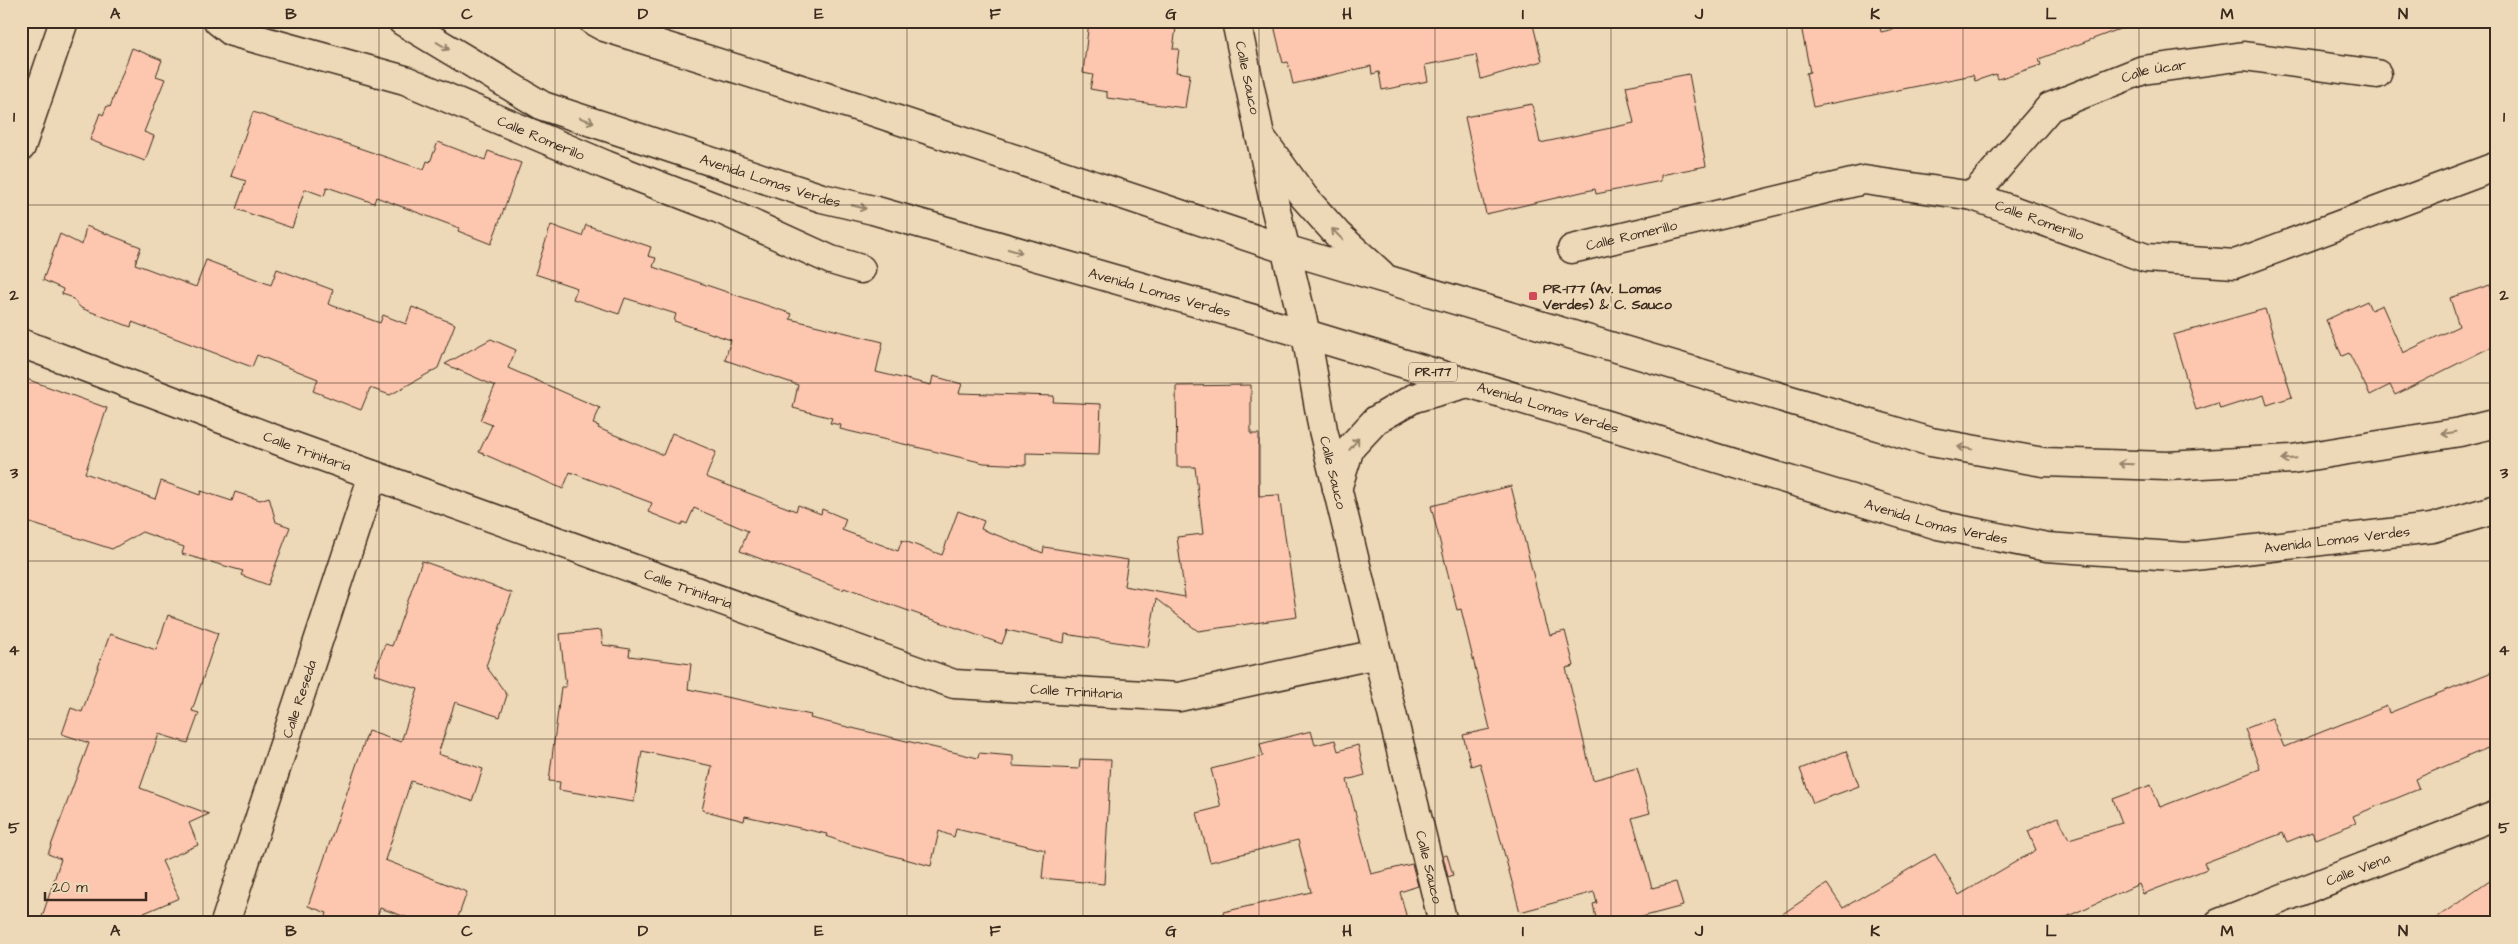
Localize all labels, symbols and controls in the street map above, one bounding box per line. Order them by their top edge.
text: A [110,3,121,25]
text: B [285,3,297,25]
text: C [461,3,473,25]
text: D [638,3,649,25]
text: E [814,3,824,25]
text: F [989,3,1001,25]
text: G [1165,3,1177,25]
text: H [1342,3,1352,25]
text: I [1522,3,1524,25]
text: J [1694,3,1704,25]
text: K [1870,3,1880,25]
text: L [2045,3,2057,25]
text: M [2220,3,2234,25]
text: N [2398,3,2408,25]
street label: Calle Sauco [1230,39,1264,117]
one-way arrow [436,42,450,52]
street label: Calle Úcar [2118,55,2188,89]
text: 1 [13,106,16,128]
text: 1 [2503,106,2506,128]
street label: Calle Romerillo [494,111,588,166]
one-way arrow [579,116,595,126]
street label: Avenida Lomas Verdes [697,149,843,213]
street label: Calle Romerillo [1992,196,2087,246]
one-way arrow [850,203,866,212]
street label: Calle Romerillo [1584,215,1679,256]
one-way arrow [1331,227,1343,240]
one-way arrow [1007,246,1023,256]
street label: Avenida Lomas Verdes [1086,263,1233,323]
place label: PR-177 (Av. Lomas Verdes) & C. Sauco [1542,279,1672,315]
text: 2 [8,284,19,306]
text: 2 [2498,284,2509,306]
marker: PR-177 (Av. Lomas Verdes) & C. Sauco [1527,290,1539,302]
road number: PR-177 [1409,362,1457,382]
street label: Avenida Lomas Verdes [1474,377,1621,439]
street label: Calle Trinitaria [260,427,354,477]
one-way arrow [2441,429,2457,439]
street label: Calle Sauco [1314,434,1351,511]
one-way arrow [1348,438,1359,451]
one-way arrow [1958,442,1974,452]
one-way arrow [2281,454,2297,464]
one-way arrow [2119,460,2135,469]
text: 3 [9,462,19,484]
text: 3 [2499,462,2509,484]
street label: Avenida Lomas Verdes [1862,494,2009,550]
street label: Avenida Lomas Verdes [2263,522,2411,559]
street label: Calle Trinitaria [641,564,735,614]
text: 4 [9,639,20,661]
text: 4 [2499,639,2510,661]
street label: Calle Reseda [278,658,322,741]
street label: Calle Trinitaria [1030,679,1123,705]
text: 5 [8,817,20,839]
text: 5 [2498,817,2510,839]
street label: Calle Sauco [1410,829,1447,906]
street label: Calle Viena [2323,848,2393,891]
scale bar [45,869,146,901]
text: 20 m [52,877,88,898]
text: A [110,920,121,942]
text: B [285,920,297,942]
text: C [461,920,473,942]
text: D [638,920,649,942]
text: E [814,920,824,942]
text: F [989,920,1001,942]
text: G [1165,920,1177,942]
text: H [1342,920,1352,942]
text: I [1522,920,1524,942]
text: J [1694,920,1704,942]
text: K [1870,920,1880,942]
text: L [2045,920,2057,942]
text: M [2220,920,2234,942]
text: N [2398,920,2408,942]

